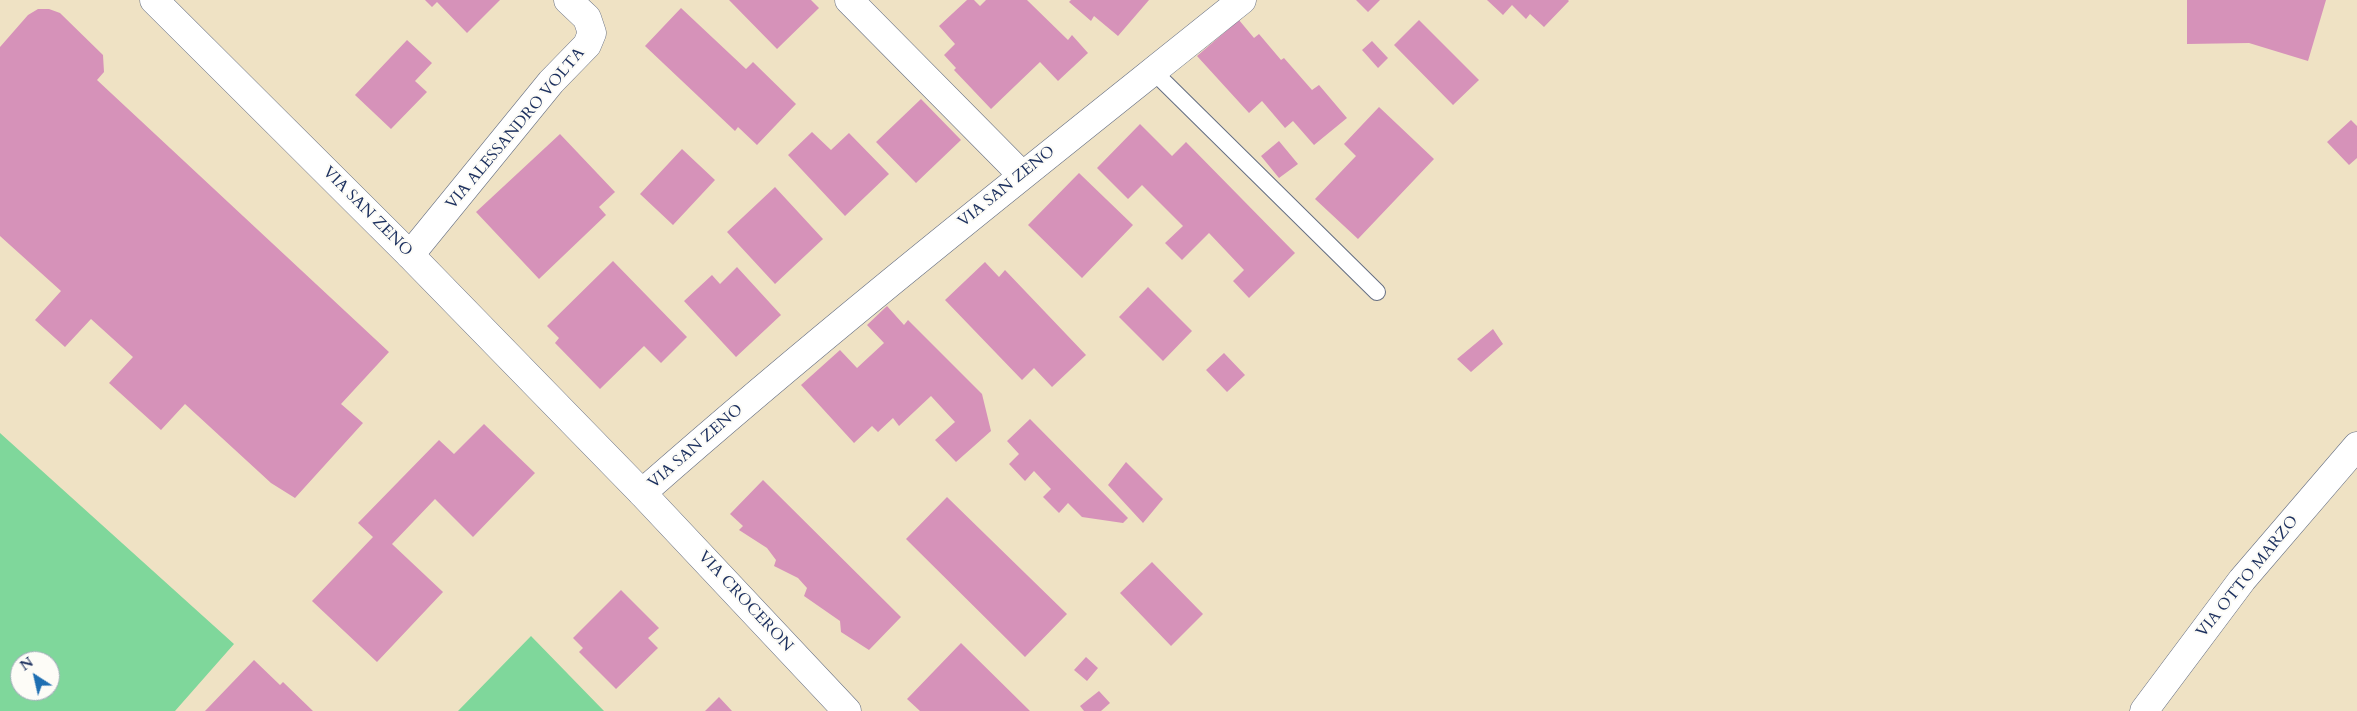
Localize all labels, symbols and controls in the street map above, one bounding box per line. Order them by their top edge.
street label: VIA ALESSANDRO VOLTA [443,44,589,214]
street label: VIA SAN ZENO [955,142,1059,232]
street label: VIA SAN ZENO [318,163,416,261]
street label: VIA SAN ZENO [645,401,747,493]
street label: VIA OTTO MARZO [2193,512,2303,642]
street label: VIA CROCERON [693,548,797,656]
north arrow [10,651,60,701]
text: N [16,653,37,675]

